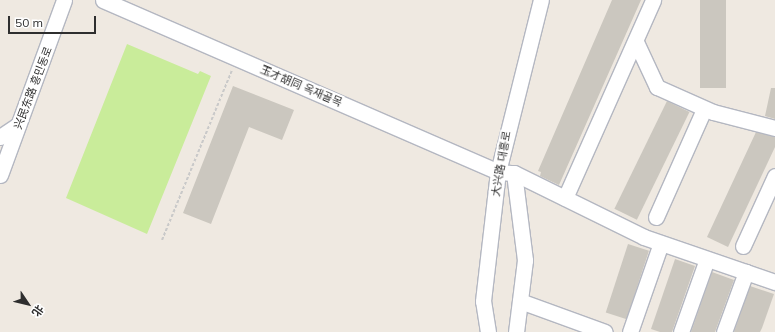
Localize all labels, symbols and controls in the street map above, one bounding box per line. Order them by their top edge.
scale bar [10,8,98,34]
text: 50 m [15,15,43,30]
street label: 兴民东路 흥민동로 [11,45,55,131]
street label: 玉才胡同 옥재골목 [258,63,344,109]
street label: 大兴路 대흥로 [489,130,513,198]
north arrow [8,284,48,324]
text: 北 [29,302,47,319]

